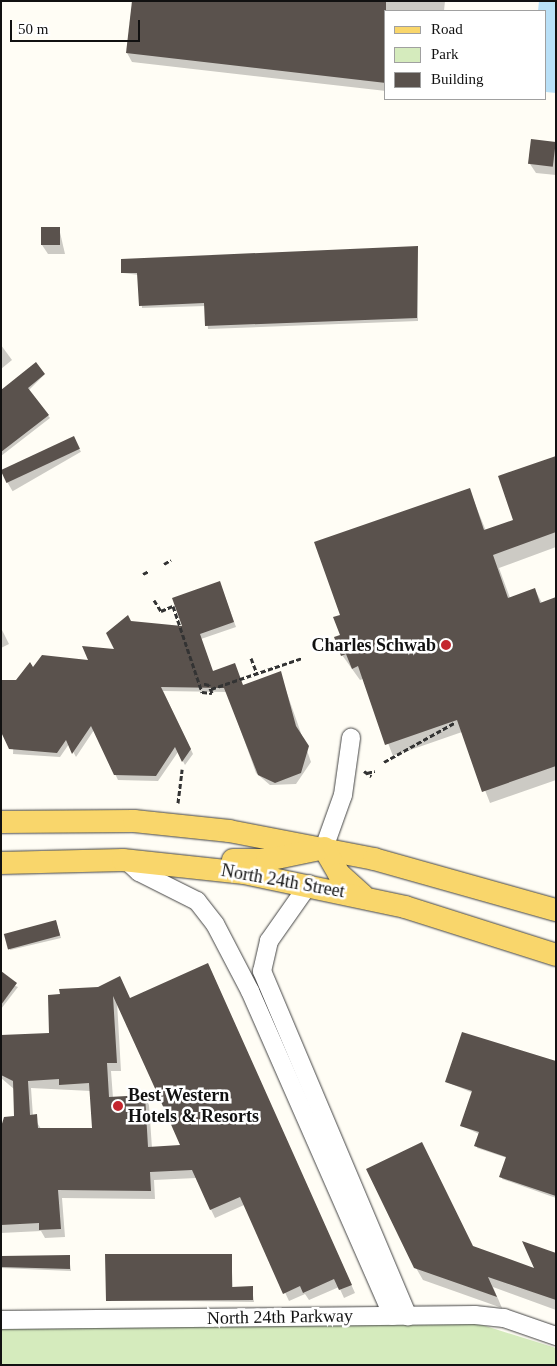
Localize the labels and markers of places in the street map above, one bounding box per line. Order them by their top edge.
place label: Charles Schwab [311,634,436,656]
marker: Charles Schwab [440,639,452,651]
place label: Best Western Hotels & Resorts [128,1085,259,1128]
marker: Best Western Hotels & Resorts [112,1100,124,1112]

